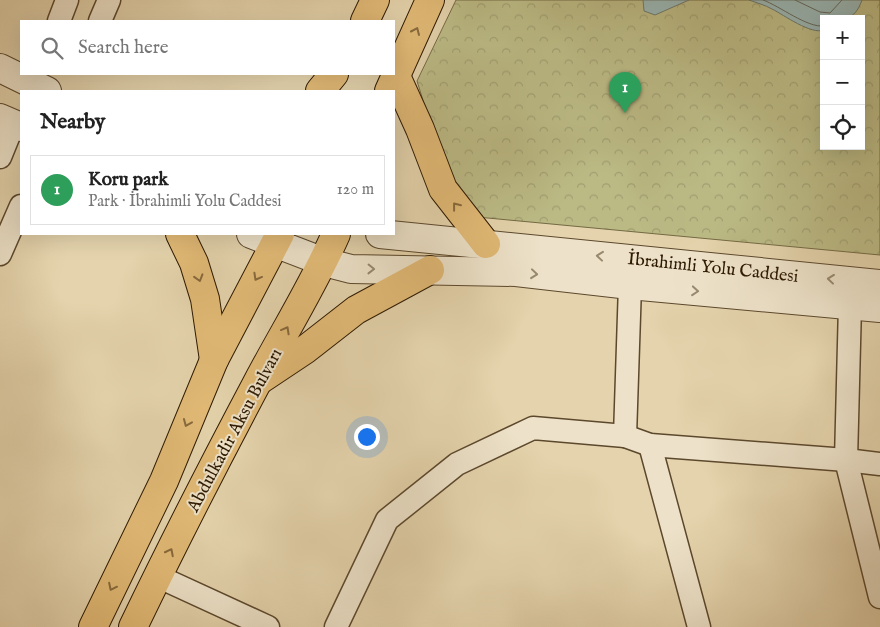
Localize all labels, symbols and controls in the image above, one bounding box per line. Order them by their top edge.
map controls [820,15,865,150]
button: + [820,15,865,60]
search box [20,20,395,75]
one-way arrow [410,27,421,36]
icon: search [38,34,66,62]
text: Search here [78,36,169,60]
button: − [820,60,865,105]
pin: 1 [609,72,641,113]
button: locate [820,105,865,150]
text: Nearby [40,109,105,136]
text: Koru park [88,168,168,192]
text: 1 [54,180,60,200]
text: 120 m [337,180,374,200]
text: Park · İbrahimli Yolu Caddesi [88,192,282,212]
one-way arrow [453,203,461,212]
street label: İbrahimli Yolu Caddesi [626,247,800,289]
one-way arrow [596,251,604,262]
one-way arrow [368,264,376,275]
one-way arrow [530,268,538,279]
one-way arrow [254,272,264,281]
one-way arrow [193,274,203,282]
one-way arrow [827,274,835,285]
one-way arrow [692,285,700,296]
one-way arrow [280,327,290,336]
street label: Abdulkadir Aksu Bulvarı [182,345,288,518]
one-way arrow [183,419,193,427]
your location [354,424,380,450]
one-way arrow [164,548,174,557]
one-way arrow [108,582,119,591]

